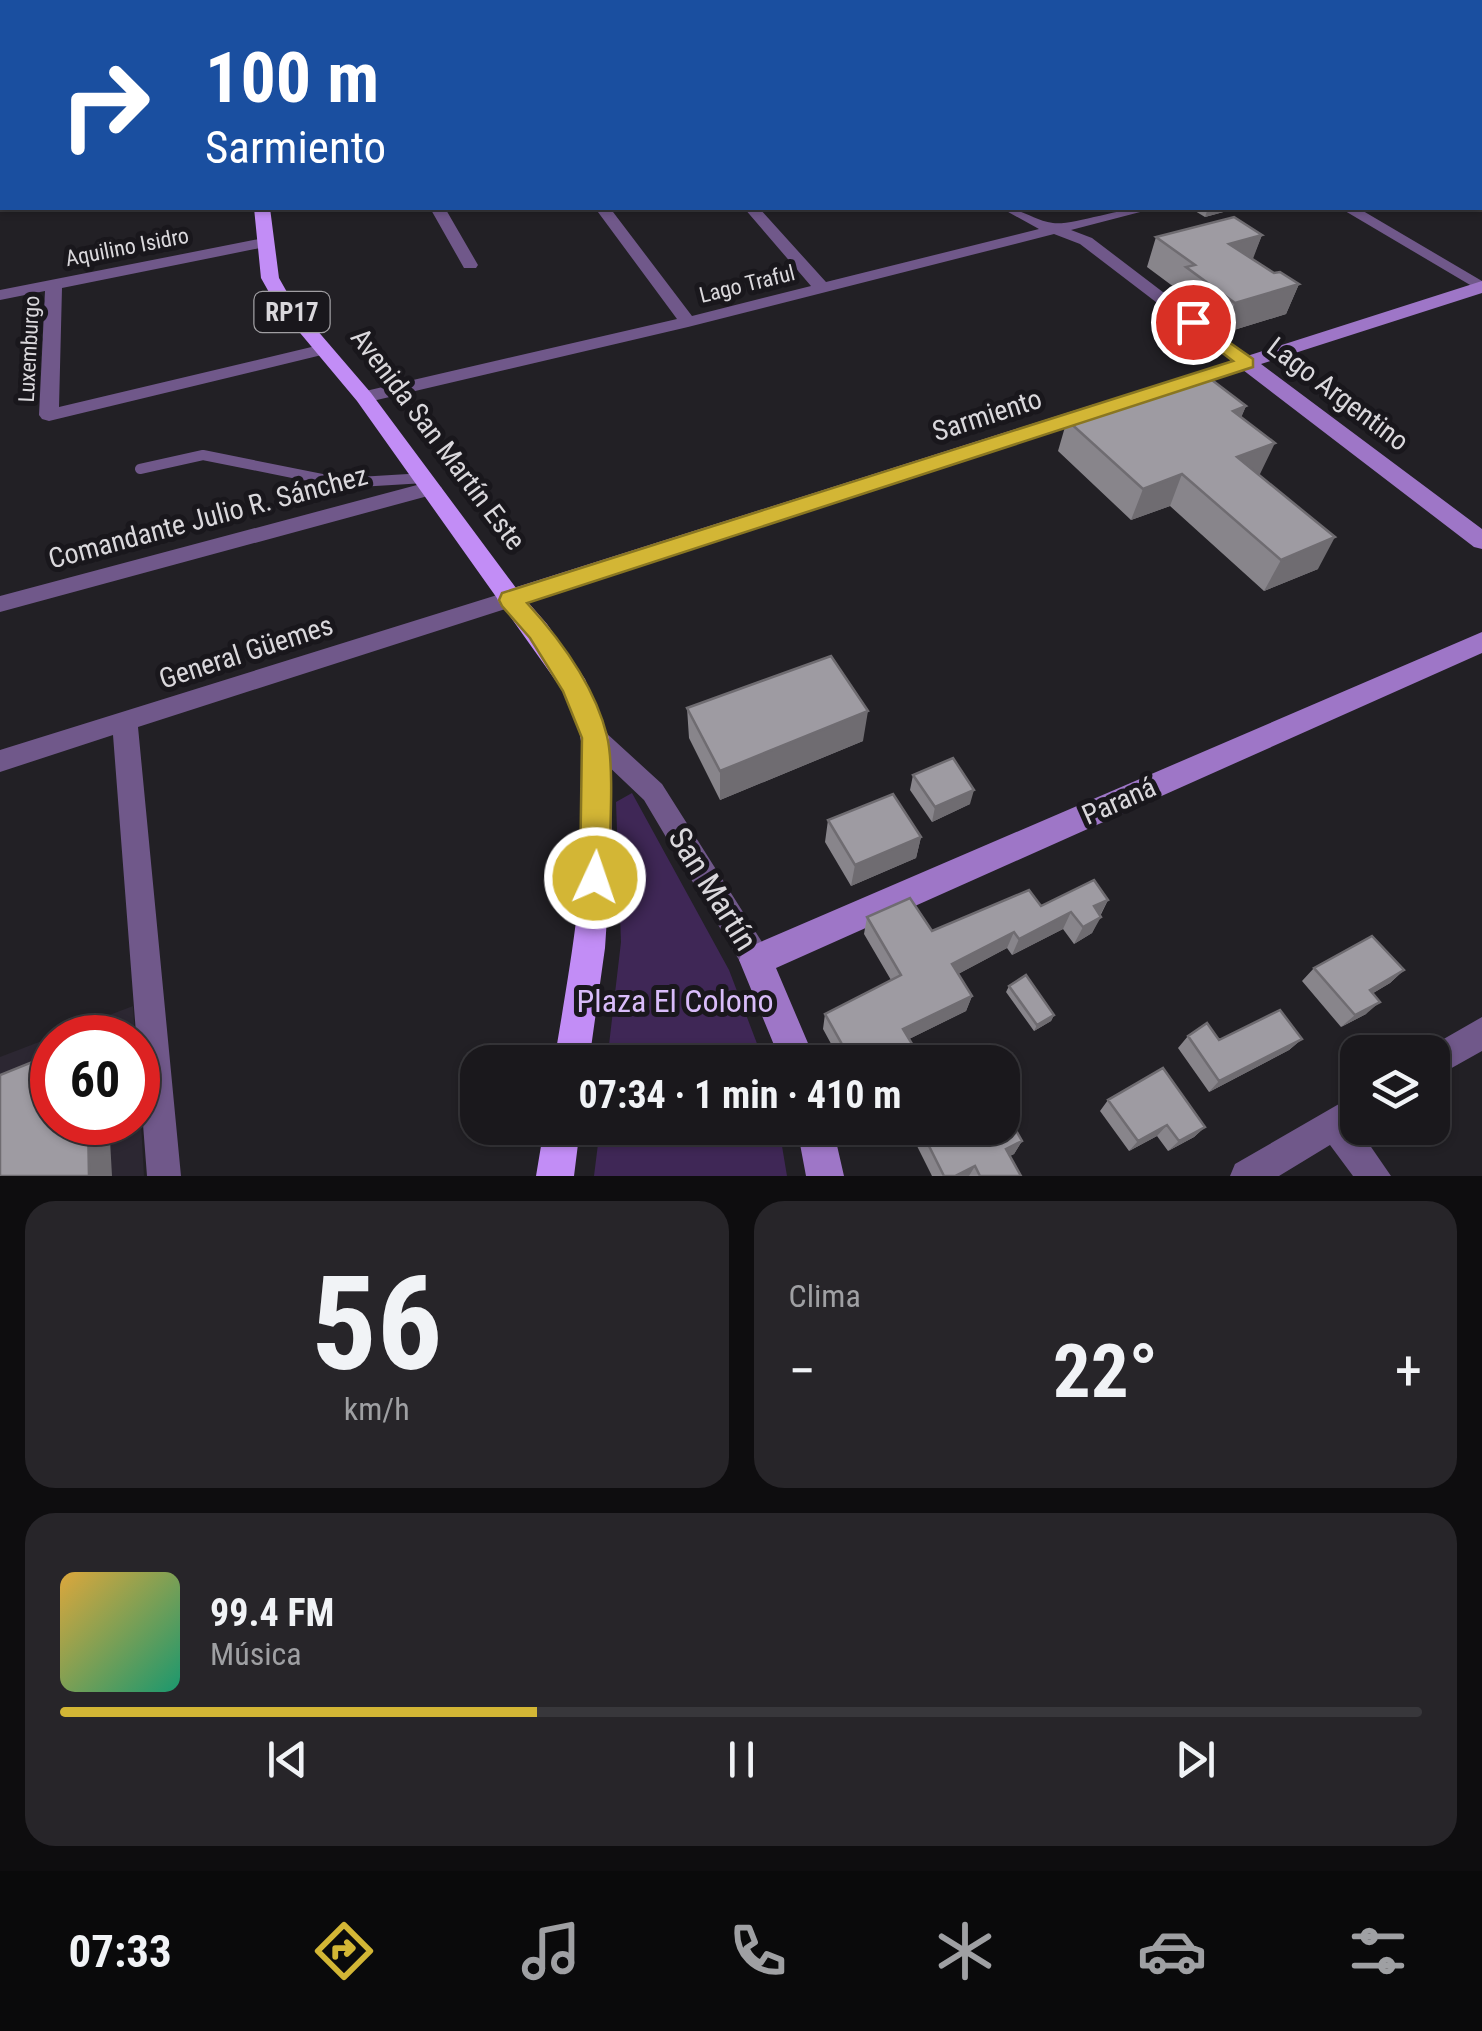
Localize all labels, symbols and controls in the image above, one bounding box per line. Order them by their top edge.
text: 100 m [205,37,379,119]
icon: right [40,40,170,170]
text: Sarmiento [205,121,386,174]
street label: Aquilino Isidro [63,223,191,271]
street label: Lago Traful [697,260,797,308]
pin [1151,280,1236,365]
road number: RP17 [254,292,330,332]
street label: Luxemburgo [14,295,44,403]
icon: arrive [1166,295,1221,350]
street label: Avenida San Martín Este [344,322,532,556]
street label: Lago Argentino [1261,330,1415,458]
street label: Sarmiento [928,382,1046,448]
street label: Comandante Julio R. Sánchez [45,458,371,576]
street label: General Güemes [155,608,337,696]
street label: Paraná [1077,770,1161,832]
street label: San Martín [661,821,765,957]
position arrow [543,826,647,930]
park label: Plaza El Colono [577,982,773,1020]
speed limit sign: 60 [30,1015,160,1145]
map controls [1340,1035,1450,1145]
button: layers [1340,1035,1450,1145]
text: 07:34 · 1 min · 410 m [579,1073,901,1117]
text: 56 [311,1248,442,1401]
text: Clima [789,1277,861,1315]
text: 22° [1053,1327,1158,1415]
text: − [789,1339,816,1403]
text: + [1395,1339,1422,1403]
text: km/h [344,1390,410,1428]
text: 99.4 FM [210,1591,334,1635]
text: Música [210,1635,302,1673]
icon: previous [260,1732,315,1787]
icon: pause [714,1732,769,1787]
icon: next [1168,1732,1223,1787]
icon: directions [309,1916,379,1986]
icon: music [516,1916,586,1986]
icon: phone [723,1916,793,1986]
icon: climate [930,1916,1000,1986]
icon: car [1137,1916,1207,1986]
icon: filters [1343,1916,1413,1986]
text: 07:33 [68,1925,172,1978]

